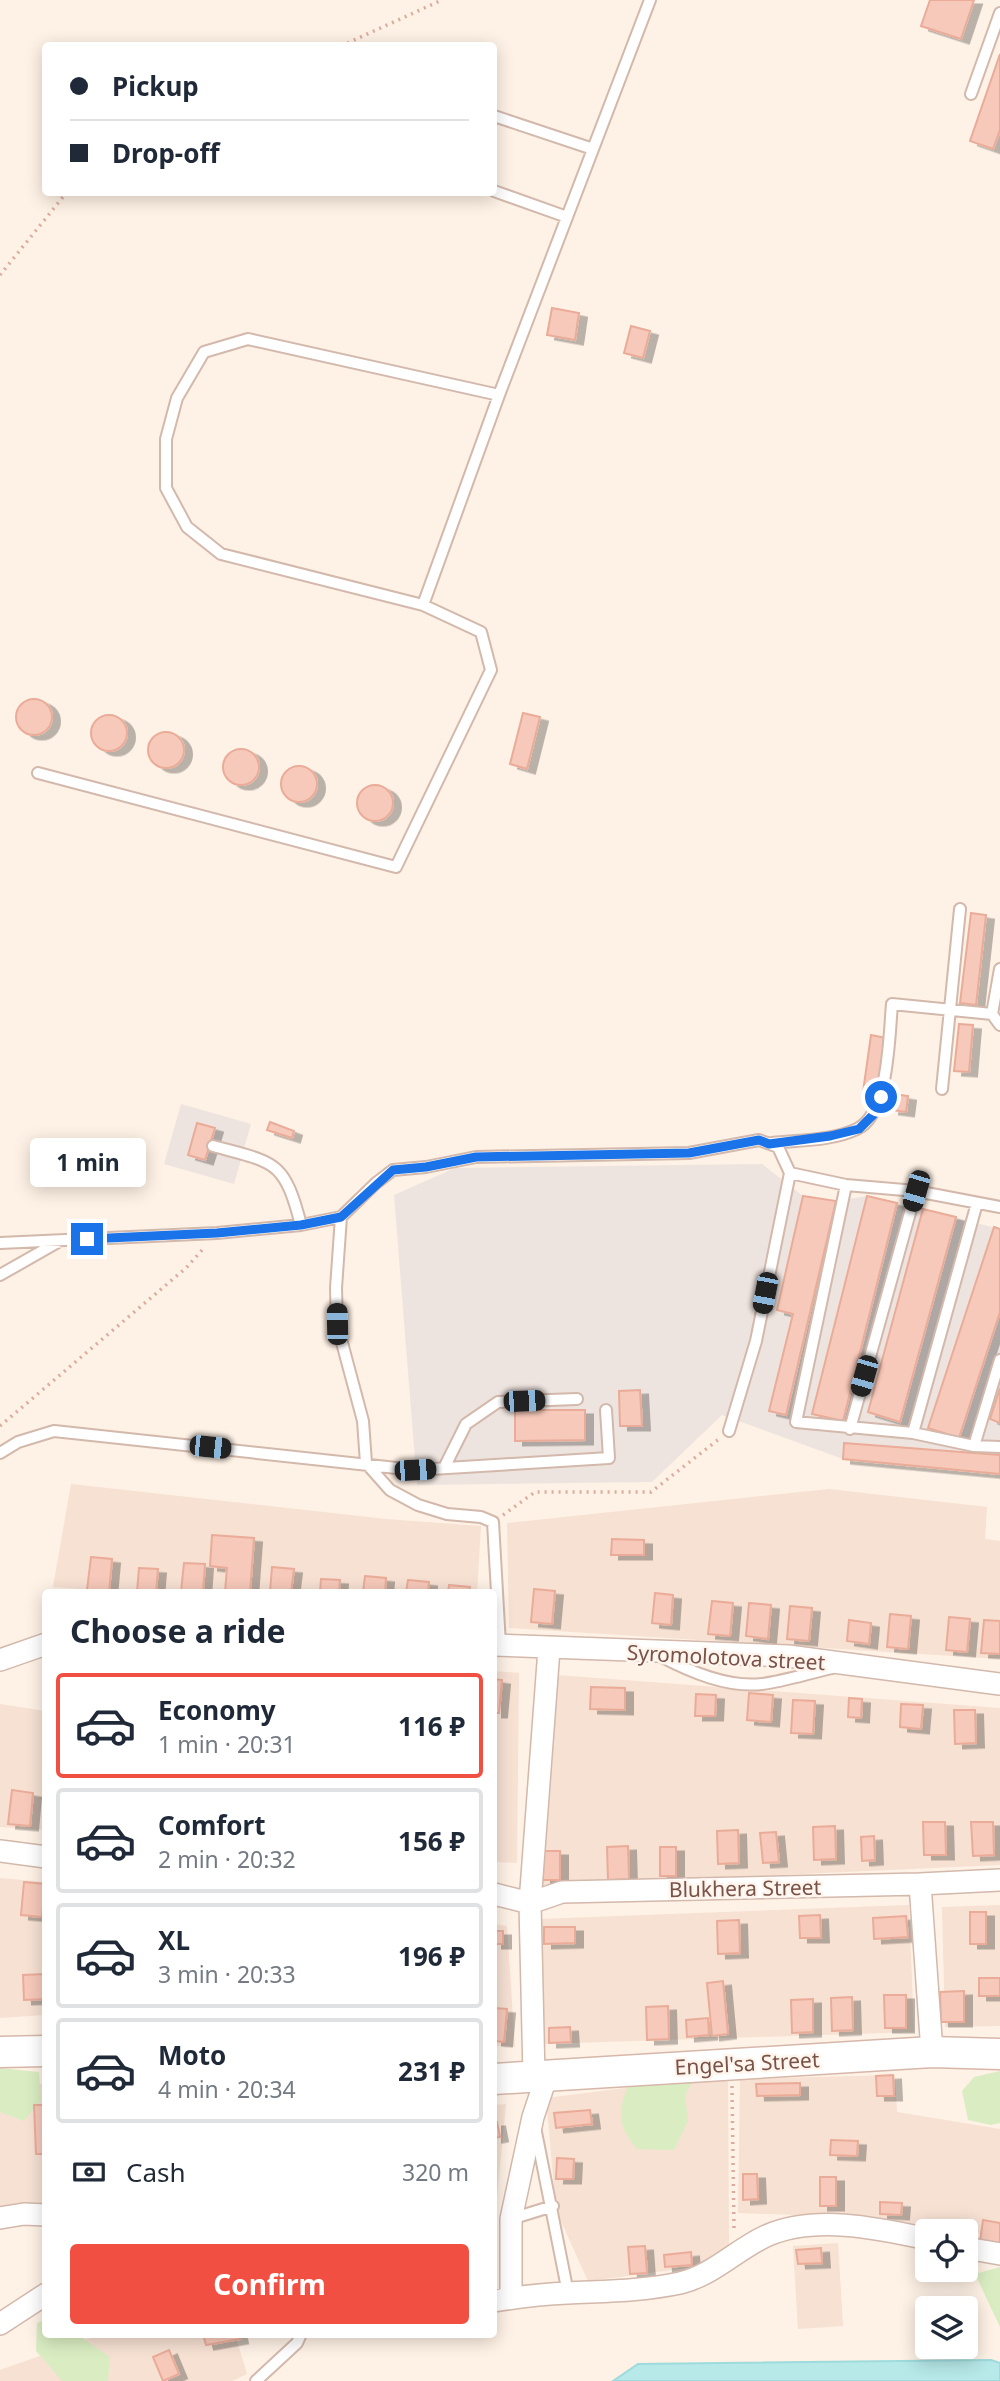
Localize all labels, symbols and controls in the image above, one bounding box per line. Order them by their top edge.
text: Pickup [112,68,199,104]
text: Drop-off [112,135,219,171]
route start [865,1081,897,1113]
callout: 1 min [29,1138,145,1186]
text: 1 min [56,1146,120,1178]
car [901,1168,932,1214]
route end [71,1223,103,1255]
car [751,1270,780,1316]
car [327,1303,348,1345]
car [849,1353,880,1399]
car [503,1390,546,1412]
car [189,1434,232,1460]
car [394,1458,437,1482]
text: Choose a ride [70,1609,286,1652]
street label: Syromolotova street [626,1638,826,1676]
text: Economy [158,1692,276,1728]
icon: car [74,1694,137,1757]
text: 116 ₽ [398,1708,465,1744]
text: 1 min · 20:31 [158,1728,296,1760]
text: Comfort [158,1807,266,1843]
icon: car [74,1809,137,1872]
text: 156 ₽ [398,1823,465,1859]
text: 2 min · 20:32 [158,1843,296,1875]
street label: Blukhera Street [669,1873,822,1903]
text: XL [158,1922,190,1958]
icon: car [74,1924,137,1987]
text: 196 ₽ [398,1938,465,1974]
text: 3 min · 20:33 [158,1958,296,1990]
text: Moto [158,2037,226,2073]
icon: car [74,2039,137,2102]
street label: Engel'sa Street [674,2045,820,2081]
text: 231 ₽ [398,2053,465,2089]
text: 4 min · 20:34 [158,2073,296,2105]
icon: cash [70,2153,108,2191]
text: Cash [126,2154,186,2190]
text: 320 m [402,2156,469,2188]
map controls [915,2219,978,2359]
button: locate [915,2219,978,2282]
button: Confirm [70,2244,469,2324]
button: layers [915,2296,978,2359]

